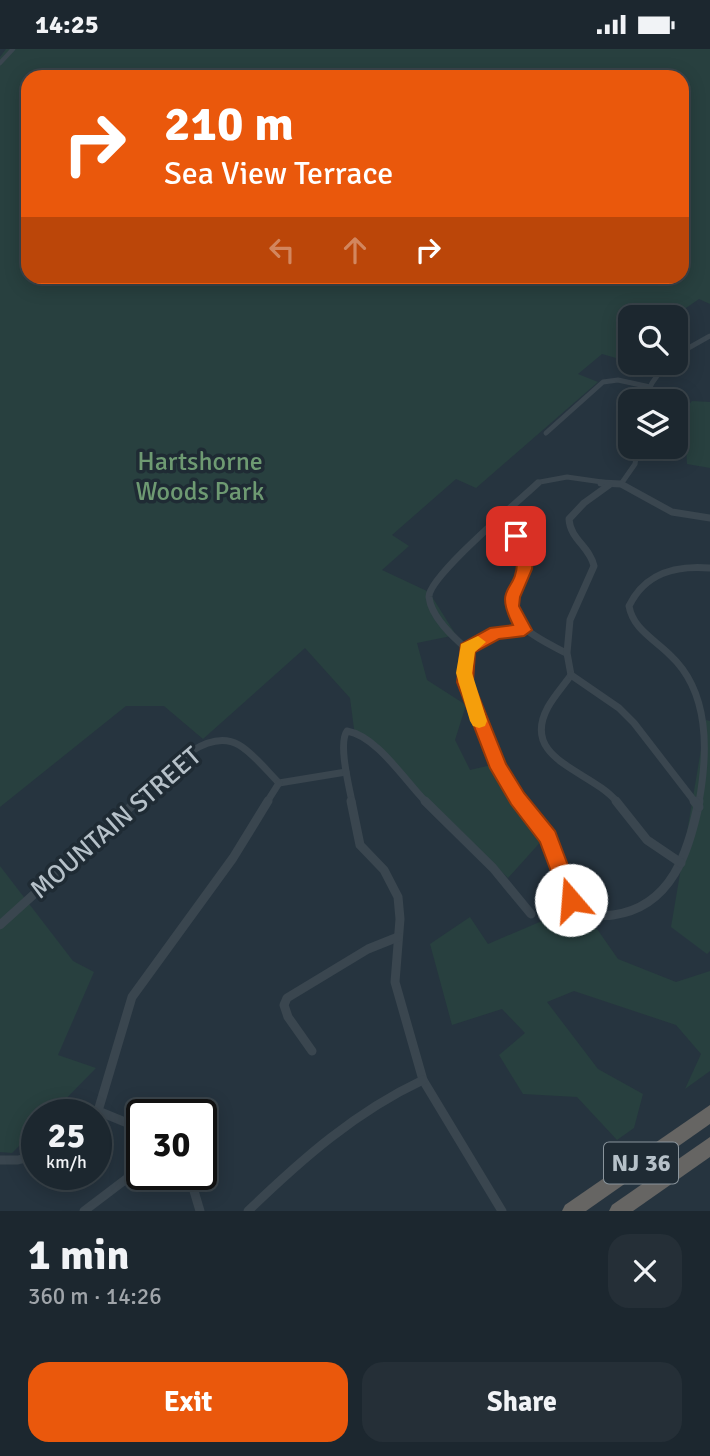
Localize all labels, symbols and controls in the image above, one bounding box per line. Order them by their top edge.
text: 14:25 [35,9,99,41]
text: 210 m [164,94,294,154]
icon: right [49,98,140,189]
text: Sea View Terrace [164,154,393,193]
icon: left [263,231,301,269]
icon: ahead [336,231,374,269]
icon: right [409,231,447,269]
map controls [618,305,688,459]
button: search [618,305,688,375]
button: layers [618,389,688,459]
park label: Hartshorne Woods Park [136,446,264,508]
pin [486,506,546,566]
icon: arrive [497,517,535,555]
street label: MOUNTAIN STREET [24,740,208,906]
position arrow [534,863,608,937]
speed limit sign: 30 [126,1099,217,1190]
text: 25 [48,1114,85,1157]
road number: NJ 36 [604,1143,678,1183]
text: km/h [46,1151,87,1173]
text: 1 min [28,1230,129,1281]
button: close [608,1234,682,1308]
text: 360 m · 14:26 [28,1282,162,1311]
button: Exit [28,1362,348,1442]
button: Share [362,1362,682,1442]

